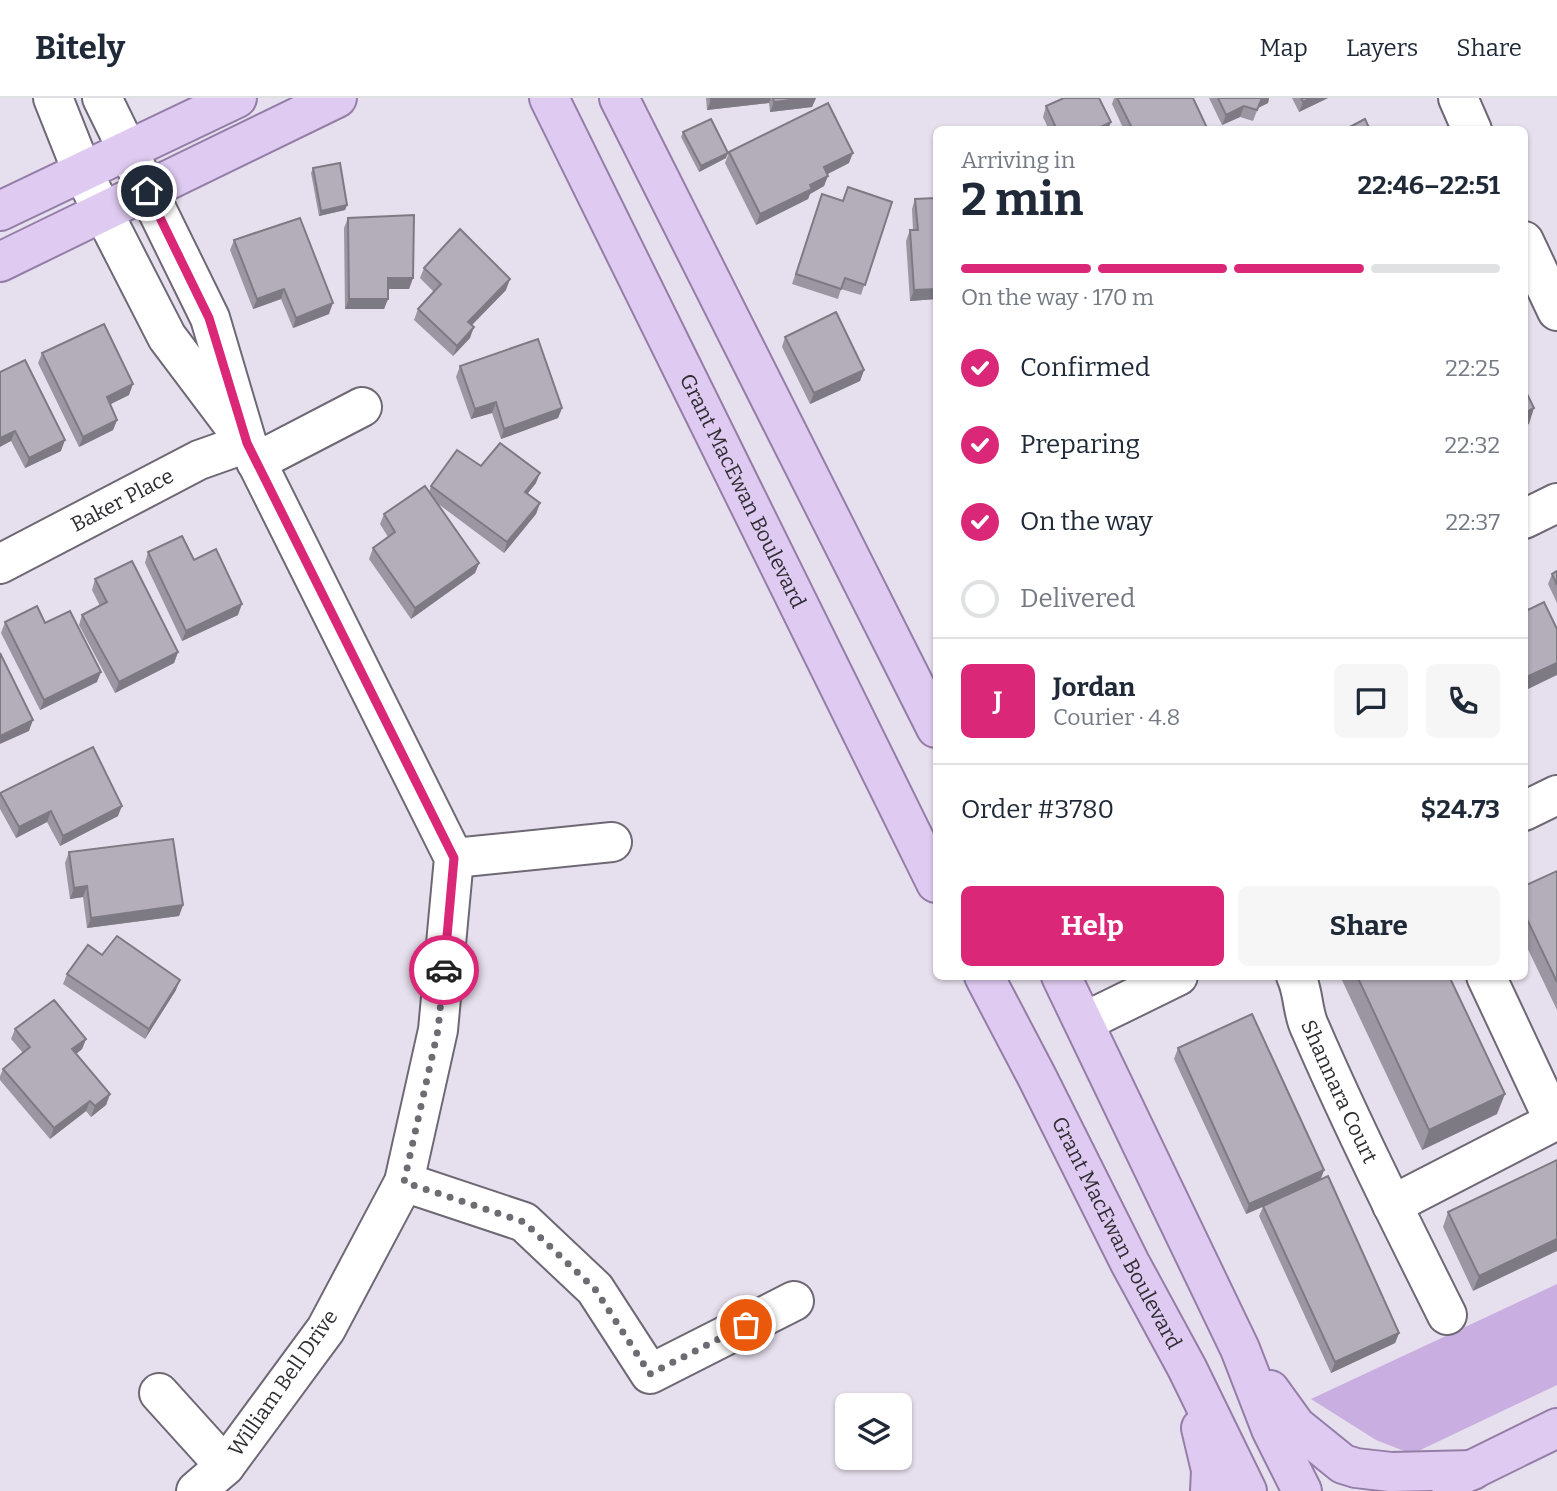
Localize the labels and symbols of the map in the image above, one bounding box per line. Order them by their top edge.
pin [117,161,177,221]
street label: Grant MacEwan Boulevard [674,369,811,612]
street label: Baker Place [67,463,178,538]
courier [409,935,479,1005]
street label: Shannara Court [1295,1016,1383,1168]
street label: Grant MacEwan Boulevard [1046,1112,1187,1354]
pin [716,1295,776,1355]
street label: William Bell Drive [223,1305,343,1461]

